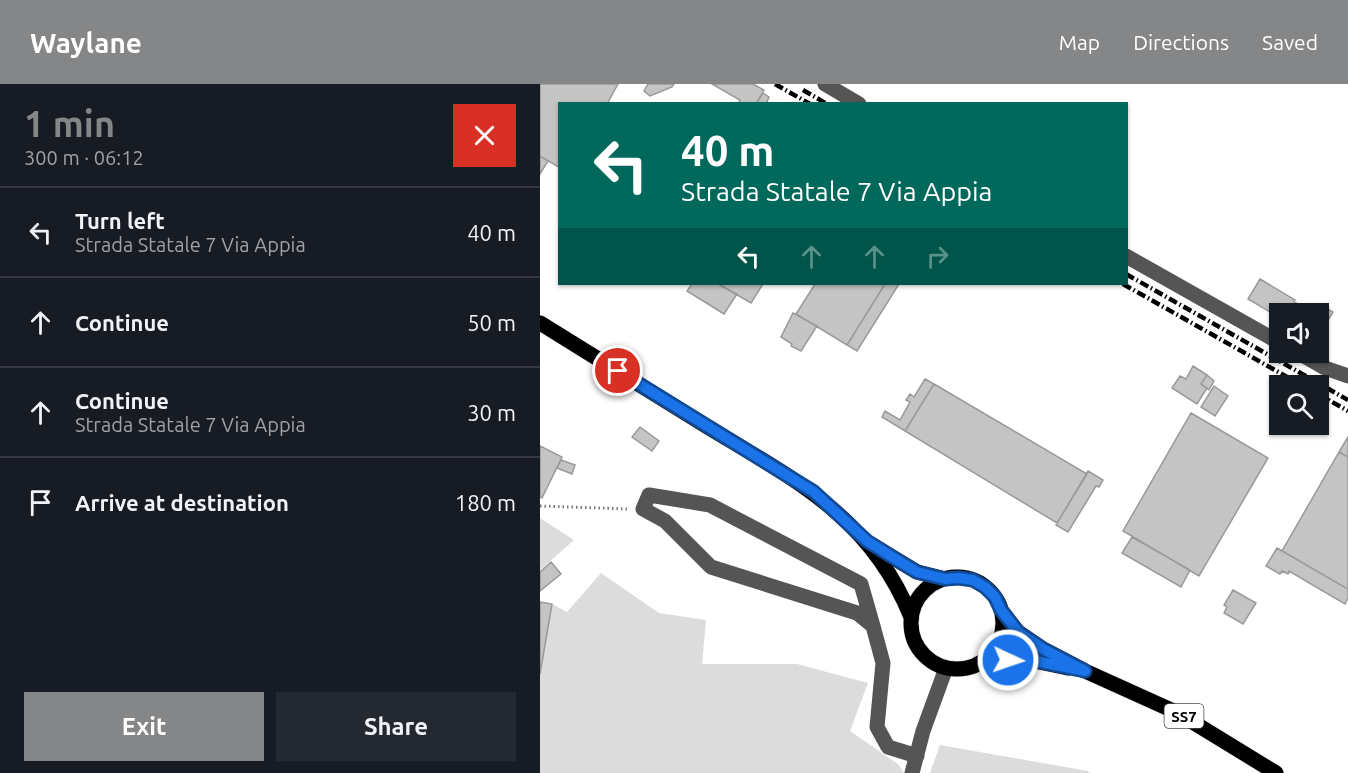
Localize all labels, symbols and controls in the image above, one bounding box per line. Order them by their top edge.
text: Waylane [30,27,142,58]
text: Map [1059,30,1100,54]
text: Directions [1133,30,1229,54]
text: Saved [1262,30,1318,54]
text: 1 min [24,103,115,144]
button: close [453,104,516,167]
icon: left [582,126,660,204]
text: 40 m [681,127,775,174]
text: 300 m · 06:12 [24,146,144,169]
text: Strada Statale 7 Via Appia [681,176,993,206]
text: Turn left [75,208,165,233]
icon: left [24,216,57,249]
text: 40 m [467,220,516,245]
text: Strada Statale 7 Via Appia [75,233,306,256]
icon: left [732,240,765,273]
icon: ahead [795,240,828,273]
icon: ahead [858,240,891,273]
icon: right [921,240,954,273]
map controls [1269,303,1329,435]
button: sound [1269,303,1329,363]
icon: ahead [24,306,57,339]
text: Continue [75,310,169,335]
text: 50 m [467,310,516,335]
pin [592,345,643,396]
icon: arrive [601,354,634,387]
button: search [1269,375,1329,435]
text: Continue [75,388,169,413]
icon: ahead [24,396,57,429]
text: 30 m [467,400,516,425]
text: Strada Statale 7 Via Appia [75,413,306,436]
icon: arrive [24,486,57,519]
text: Arrive at destination [75,490,289,515]
text: 180 m [455,490,516,515]
position arrow [976,628,1040,692]
button: Exit [24,692,264,761]
button: Share [276,692,516,761]
road number: SS7 [1164,704,1204,728]

